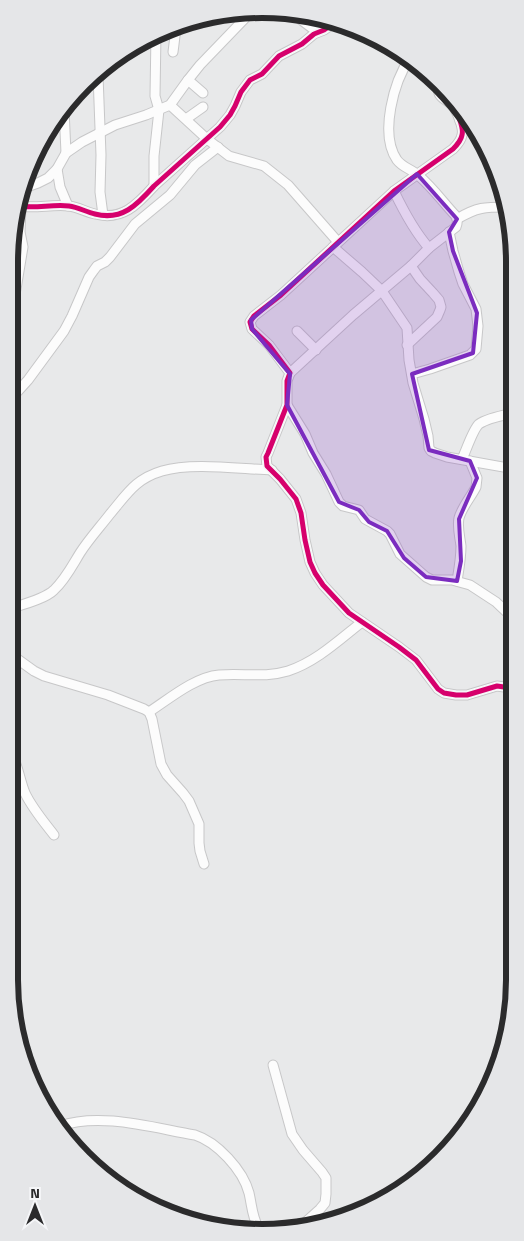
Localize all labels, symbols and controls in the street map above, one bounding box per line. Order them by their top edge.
north arrow [10,1181,60,1231]
text: N [30,1182,40,1203]

